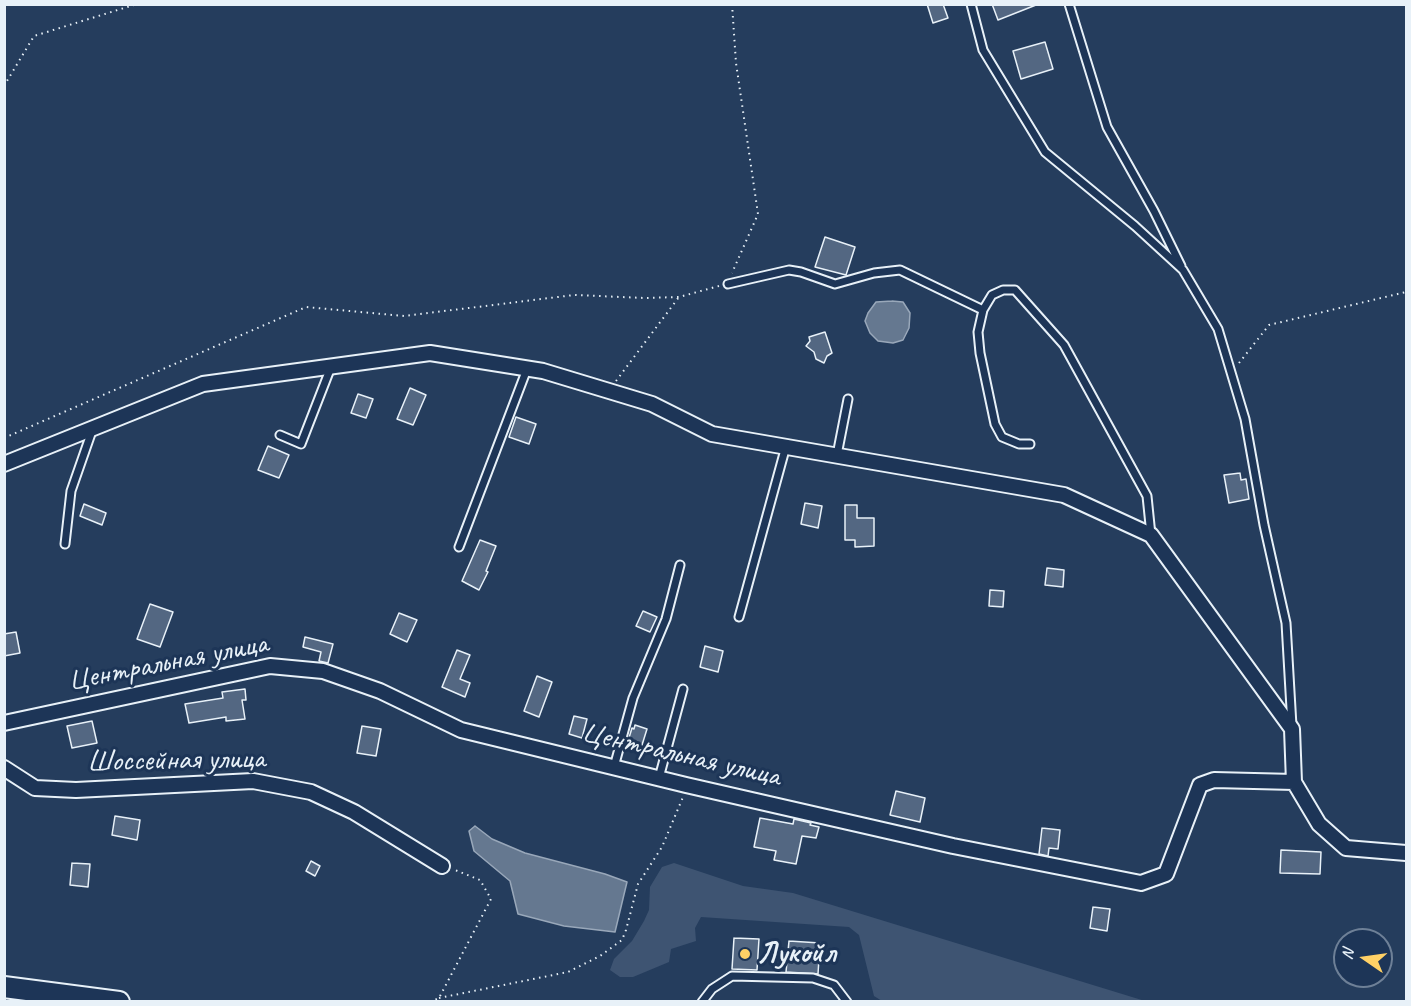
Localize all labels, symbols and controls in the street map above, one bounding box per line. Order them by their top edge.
street label: Центральная улица [65,626,271,700]
street label: Центральная улица [578,715,784,795]
street label: Шоссейная улица [87,741,265,781]
north arrow [1333,928,1393,988]
place label: Лукойл [757,936,835,972]
marker: Лукойл [738,947,752,961]
text: N [1337,947,1358,961]

